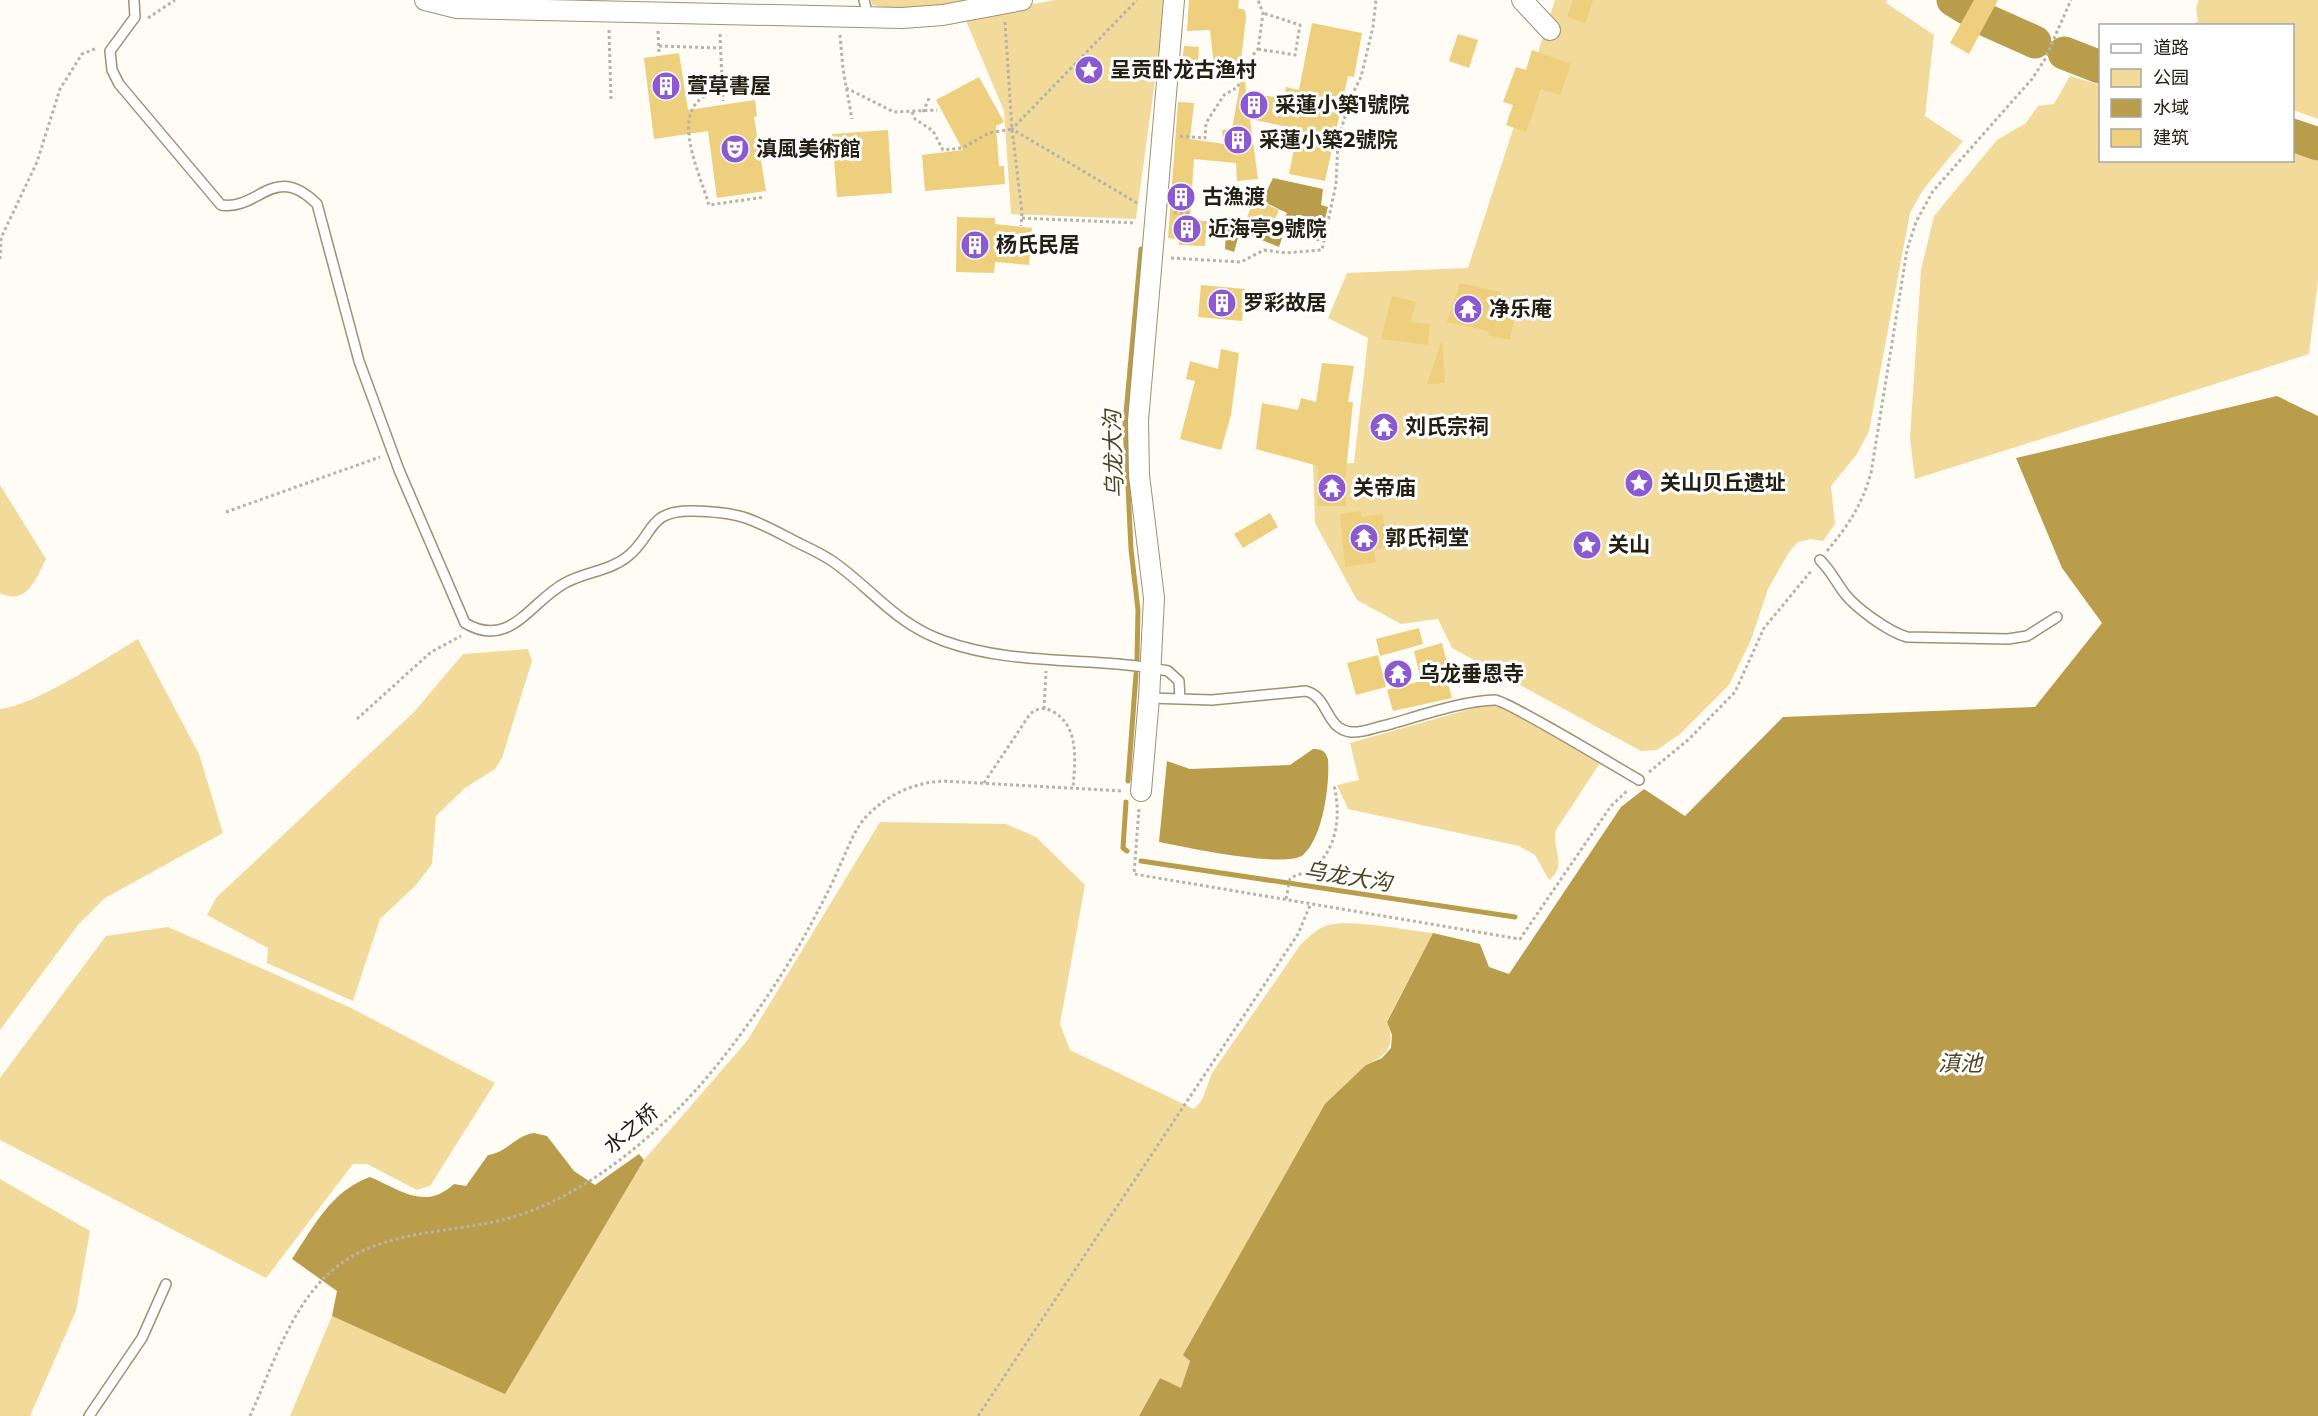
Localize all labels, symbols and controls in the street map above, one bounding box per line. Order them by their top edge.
legend [2099,24,2294,162]
text: 道路 [2153,37,2189,59]
place icon: 呈贡卧龙古渔村 [1073,54,1105,86]
place label: 呈贡卧龙古渔村 [1110,57,1257,82]
text: 公园 [2153,67,2189,89]
building icon: 萱草書屋 [650,70,682,102]
place label: 萱草書屋 [687,73,771,98]
building icon: 采蓮小築1號院 [1238,89,1270,121]
place label: 采蓮小築1號院 [1275,92,1409,117]
text: 水域 [2153,97,2189,119]
building icon: 采蓮小築2號院 [1222,124,1254,156]
place label: 采蓮小築2號院 [1259,127,1397,152]
text: 建筑 [2153,127,2189,149]
theatre icon: 滇風美術館 [719,133,751,165]
place label: 滇風美術館 [756,136,861,161]
building icon: 古漁渡 [1165,181,1197,213]
place label: 古漁渡 [1202,184,1265,209]
building icon: 近海亭9號院 [1171,213,1203,245]
place label: 近海亭9號院 [1208,216,1326,241]
building icon: 杨氏民居 [959,229,991,261]
place label: 杨氏民居 [996,232,1080,257]
building icon: 罗彩故居 [1206,287,1238,319]
place label: 罗彩故居 [1243,290,1327,315]
temple icon: 净乐庵 [1452,293,1484,325]
place label: 净乐庵 [1489,296,1552,321]
water label: 乌龙大沟 [1098,408,1129,498]
temple icon: 刘氏宗祠 [1368,411,1400,443]
place label: 刘氏宗祠 [1405,414,1489,439]
place icon: 关山贝丘遗址 [1623,467,1655,499]
place label: 关山贝丘遗址 [1660,470,1786,495]
temple icon: 关帝庙 [1316,472,1348,504]
place label: 关帝庙 [1353,475,1416,500]
temple icon: 郭氏祠堂 [1348,522,1380,554]
place label: 郭氏祠堂 [1385,525,1469,550]
place icon: 关山 [1571,529,1603,561]
place label: 关山 [1608,532,1650,557]
temple icon: 乌龙垂恩寺 [1382,658,1414,690]
place label: 乌龙垂恩寺 [1419,661,1524,686]
water label: 乌龙大沟 [1302,856,1395,897]
water label: 滇池 [1938,1050,1984,1077]
street label: 水之桥 [599,1099,663,1158]

